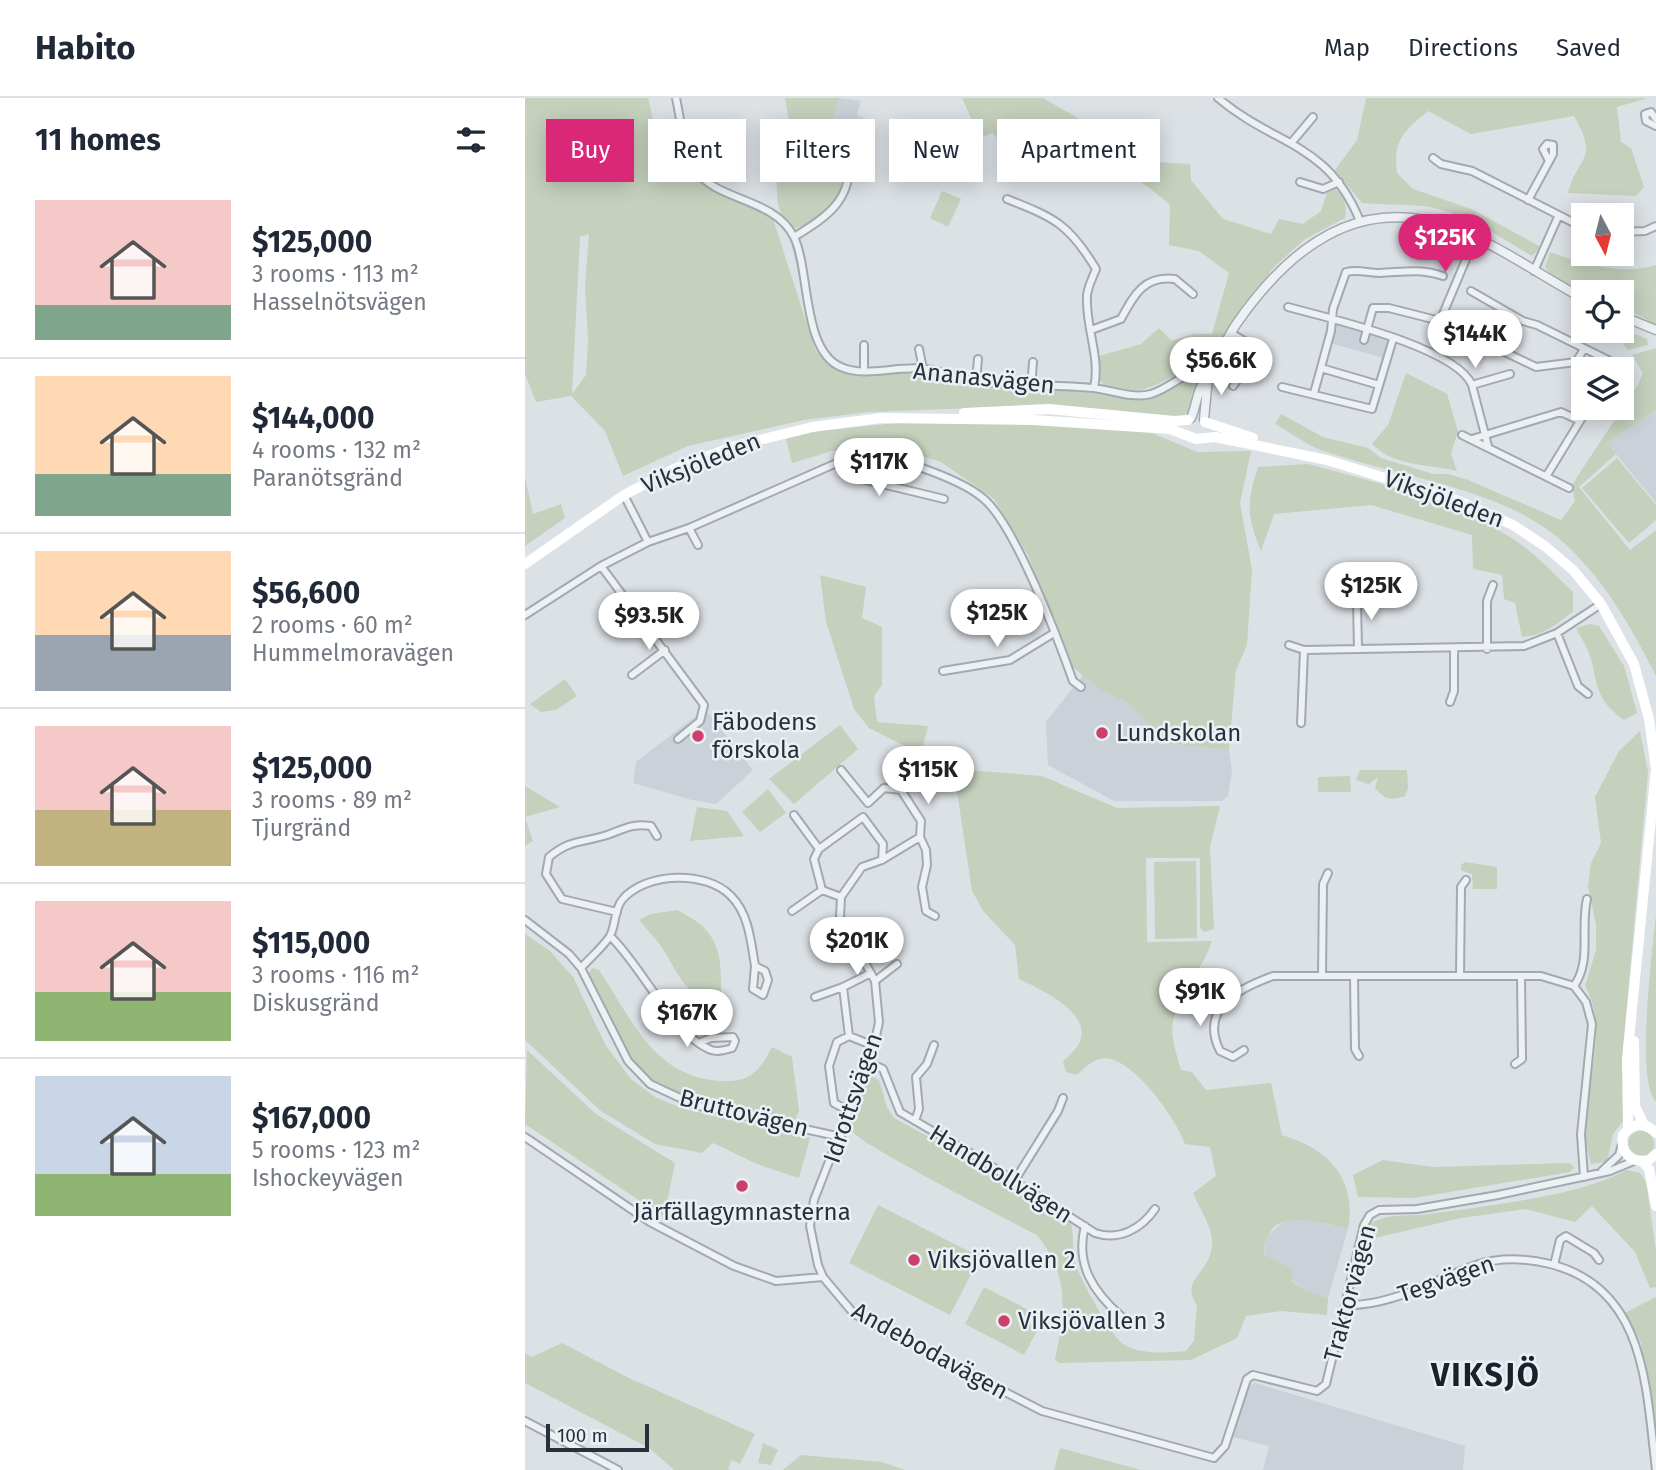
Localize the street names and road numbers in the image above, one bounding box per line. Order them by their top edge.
street label: Ananasvägen [912,357,1056,399]
street label: Viksjöleden [637,426,765,500]
street label: Viksjöleden [1380,464,1508,534]
street label: Idrottsvägen [818,1029,888,1167]
street label: Bruttovägen [676,1083,812,1143]
street label: Handbollvägen [924,1119,1078,1229]
street label: Traktorvägen [1318,1222,1382,1364]
street label: Tegvägen [1394,1249,1498,1309]
street label: Andebodavägen [847,1297,1013,1405]

